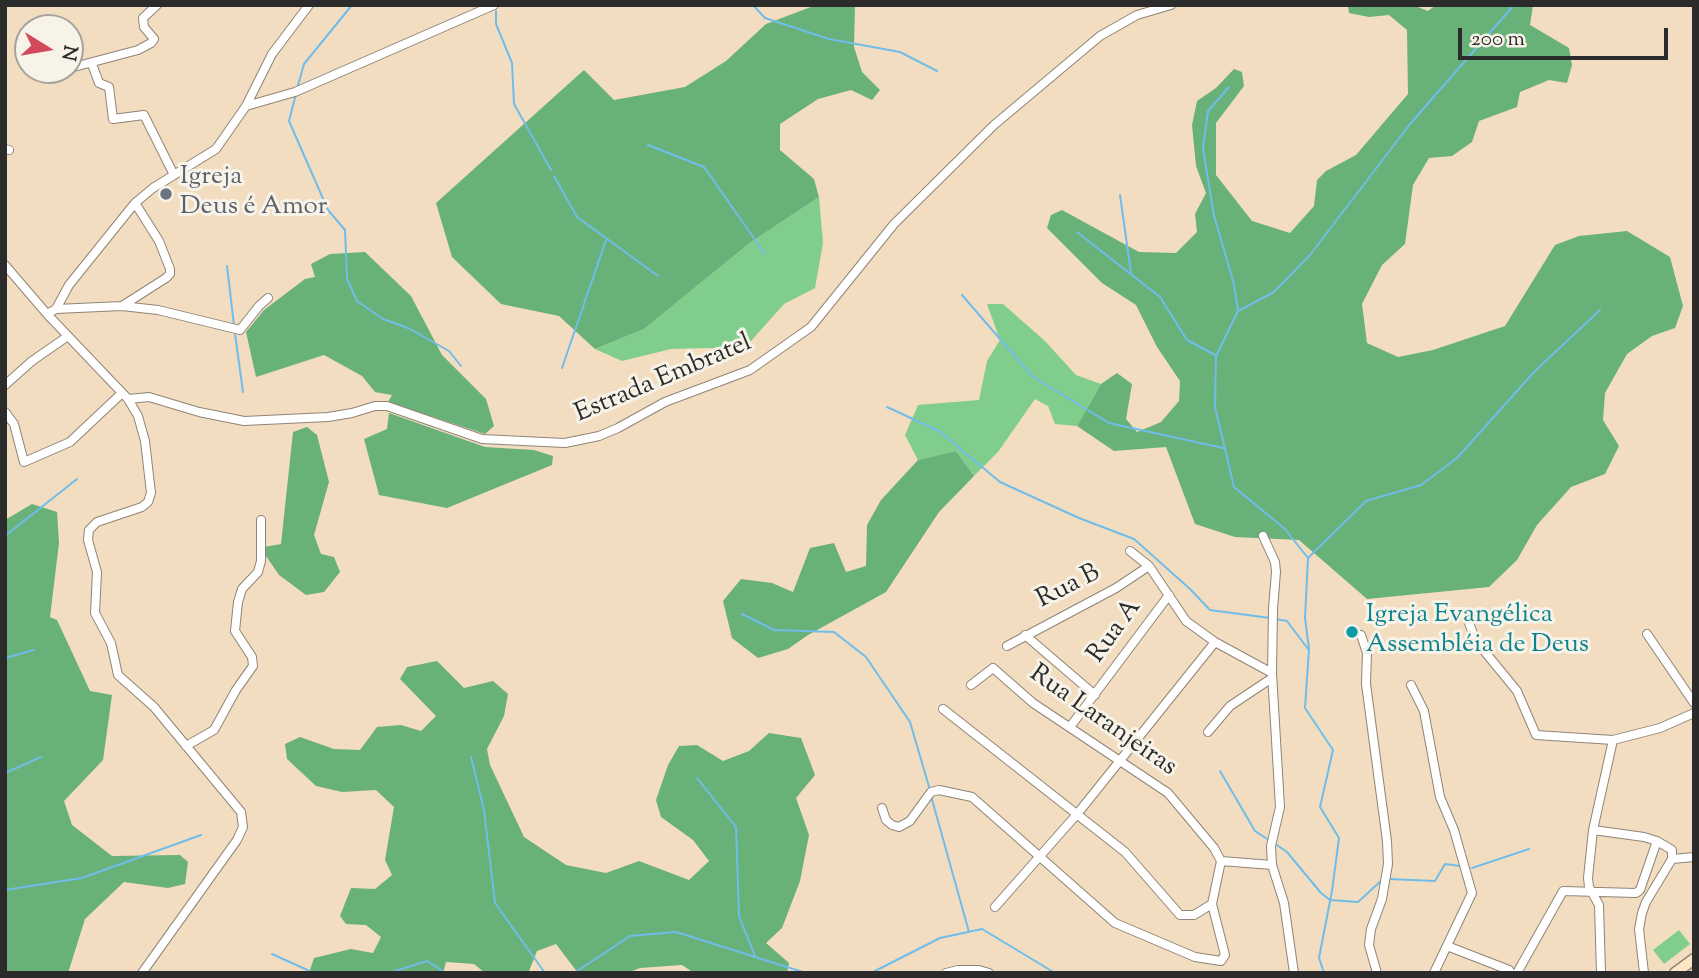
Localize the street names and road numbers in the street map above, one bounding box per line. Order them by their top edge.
street label: Estrada Embratel [571,329,757,431]
street label: Rua B [1032,559,1106,617]
street label: Rua A [1082,594,1150,670]
street label: Rua Laranjeiras [1022,660,1182,784]

